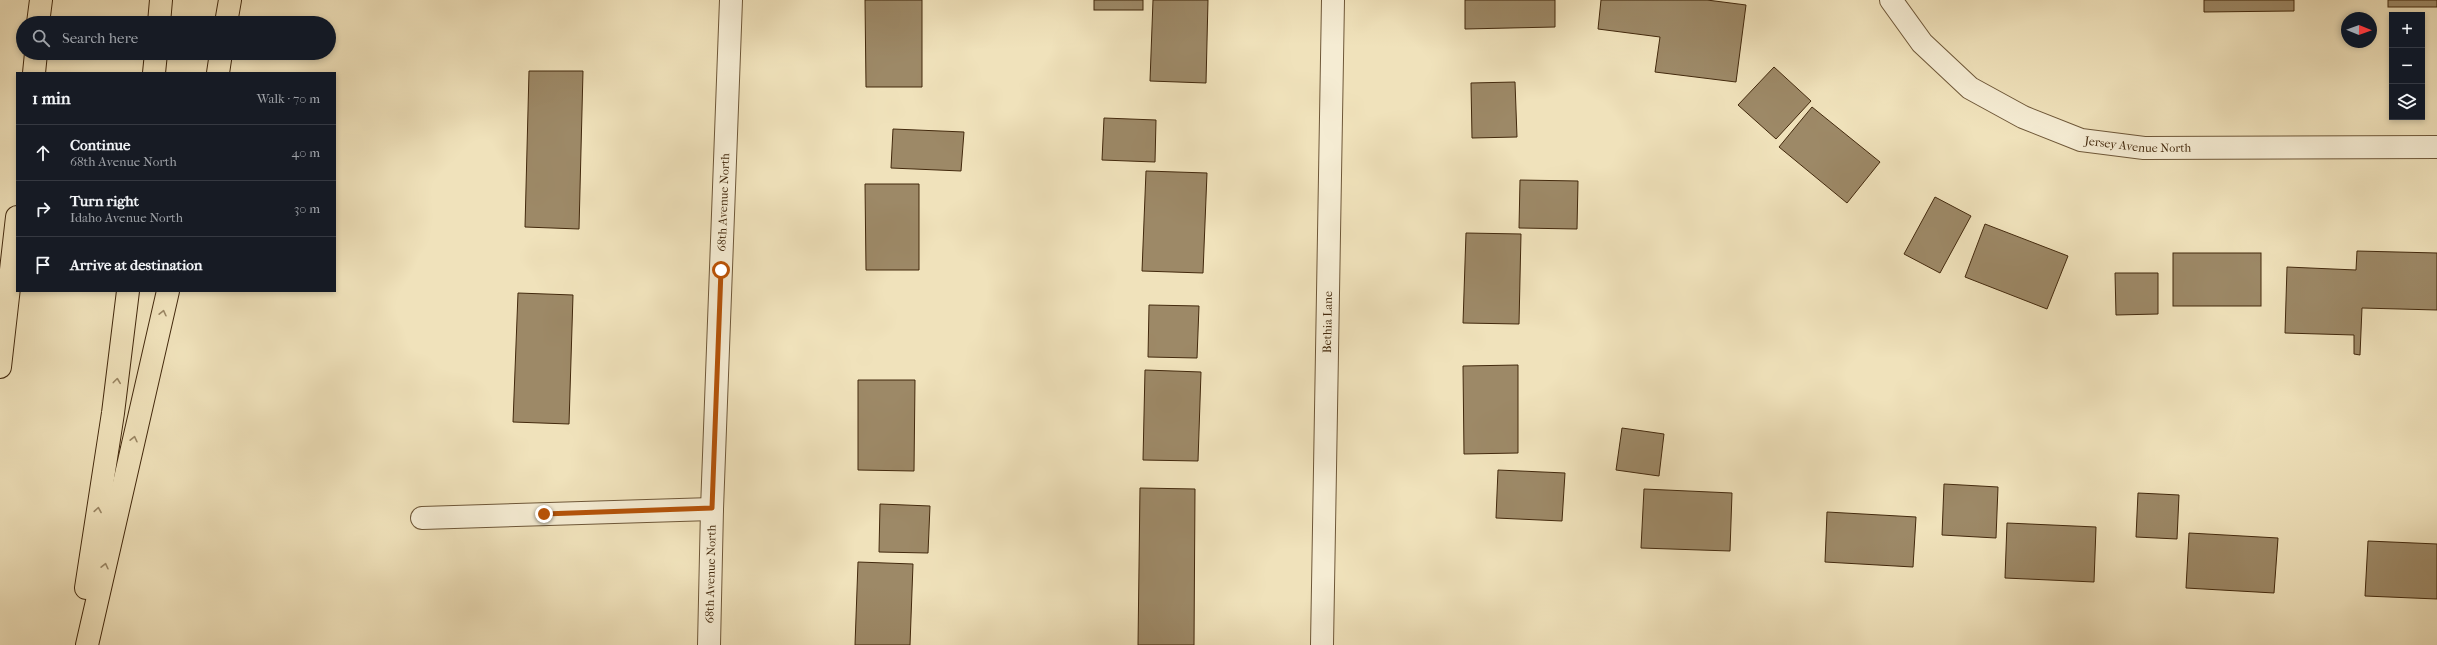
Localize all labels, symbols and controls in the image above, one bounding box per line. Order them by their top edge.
north arrow [2341,12,2377,48]
map controls [2389,12,2425,120]
button: + [2389,12,2425,48]
search box [16,16,336,60]
icon: search [30,27,52,49]
text: Search here [62,29,138,47]
button: − [2389,48,2425,84]
button: layers [2389,84,2425,120]
text: 1 min [32,88,71,108]
text: Walk · 70 m [257,91,320,106]
street label: Jersey Avenue North [2083,133,2192,155]
text: Continue [70,136,130,154]
icon: ahead [32,142,54,164]
text: 40 m [292,145,320,160]
street label: 68th Avenue North [715,152,732,252]
text: 68th Avenue North [70,154,177,169]
text: Turn right [70,192,139,210]
icon: right [32,198,54,220]
text: 30 m [294,201,320,216]
text: Idaho Avenue North [70,210,183,225]
icon: arrive [32,254,54,276]
text: Arrive at destination [70,256,202,274]
route start [712,261,730,279]
street label: Bethia Lane [1320,291,1335,353]
one-way arrow [158,310,167,317]
one-way arrow [112,378,121,384]
one-way arrow [129,436,137,443]
route end [535,505,553,523]
one-way arrow [93,507,102,513]
street label: 68th Avenue North [702,524,719,623]
one-way arrow [100,563,108,569]

